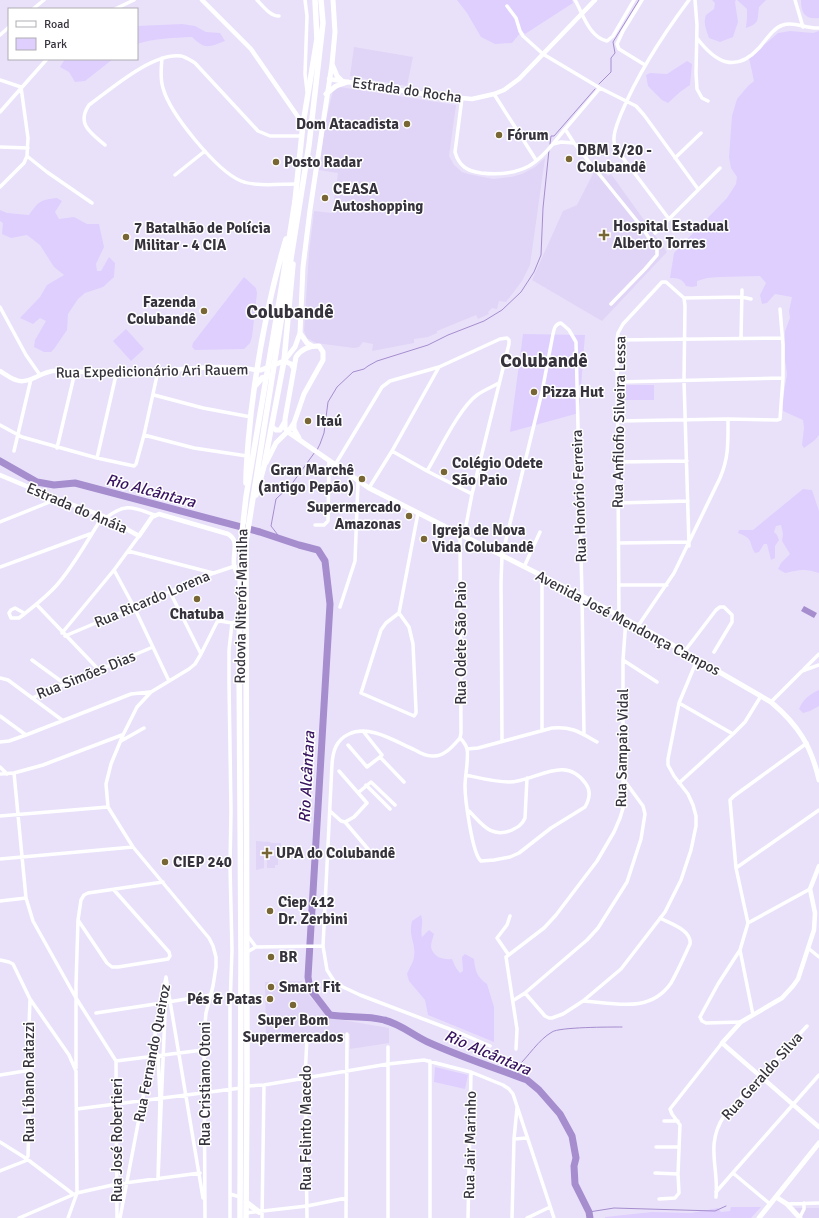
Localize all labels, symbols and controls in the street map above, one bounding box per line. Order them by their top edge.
legend [8,8,138,60]
text: Road [44,17,70,32]
text: Park [44,37,67,52]
street label: Estrada do Rocha [351,73,463,107]
place label: Dom Atacadista [296,115,399,133]
marker: Dom Atacadista [402,119,412,129]
place label: Fórum [507,126,549,144]
marker: Fórum [494,130,504,140]
place label: DBM 3/20 - Colubandê [577,141,652,176]
place label: Posto Radar [284,153,362,171]
marker: DBM 3/20 - Colubandê [564,154,574,164]
marker: Posto Radar [271,157,281,167]
place label: CEASA Autoshopping [333,180,423,215]
marker: CEASA Autoshopping [320,193,330,203]
place label: Hospital Estadual Alberto Torres [613,217,729,252]
place label: 7 Batalhão de Polícia Militar - 4 CIA [134,219,271,254]
marker: Hospital Estadual Alberto Torres [598,229,610,241]
marker: 7 Batalhão de Polícia Militar - 4 CIA [121,232,131,242]
place label: Fazenda Colubandê [127,293,196,328]
district label: Colubandê [246,300,334,324]
marker: Fazenda Colubandê [199,306,209,316]
street label: Rua Anfilofio Silveira Lessa [608,336,630,508]
district label: Colubandê [500,349,588,373]
street label: Rua Expedicionário Ari Rauem [55,360,249,382]
place label: Pizza Hut [542,383,604,401]
marker: Pizza Hut [529,387,539,397]
place label: Itaú [316,412,342,430]
marker: Itaú [303,416,313,426]
street label: Rua Honório Ferreira [568,429,590,563]
place label: Colégio Odete São Paio [452,454,543,489]
place label: Gran Marchê (antigo Pepão) [258,461,354,496]
marker: Colégio Odete São Paio [439,467,449,477]
water label: Rio Alcântara [104,469,199,513]
marker: Gran Marchê (antigo Pepão) [357,474,367,484]
street label: Estrada do Anáia [24,479,130,537]
place label: Supermercado Amazonas [307,498,401,533]
marker: Supermercado Amazonas [404,511,414,521]
place label: Igreja de Nova Vida Colubandê [432,521,534,556]
street label: Rodovia Niterói-Manilha [231,528,251,684]
marker: Igreja de Nova Vida Colubandê [419,534,429,544]
street label: Rua Ricardo Lorena [92,567,212,631]
street label: Avenida José Mendonça Campos [533,567,724,680]
street label: Rua Odete São Paio [452,581,470,705]
marker: Chatuba [192,594,202,604]
place label: Chatuba [170,605,225,623]
street label: Rua Simões Dias [34,647,139,703]
street label: Rua Sampaio Vidal [612,688,632,808]
water label: Rio Alcântara [295,730,319,823]
place label: UPA do Colubandê [276,844,395,862]
marker: UPA do Colubandê [261,847,273,859]
place label: CIEP 240 [173,853,232,871]
marker: CIEP 240 [160,857,170,867]
place label: Ciep 412 Dr. Zerbini [278,893,348,928]
marker: Ciep 412 Dr. Zerbini [265,906,275,916]
place label: BR [279,948,297,966]
marker: BR [266,952,276,962]
place label: Smart Fit [279,978,341,996]
street label: Rua Fernando Queiroz [130,982,174,1124]
marker: Smart Fit [266,982,276,992]
place label: Pés & Patas [187,990,262,1008]
marker: Pés & Patas [265,994,275,1004]
marker: Super Bom Supermercados [288,1000,298,1010]
place label: Super Bom Supermercados [243,1011,344,1046]
street label: Rua Líbano Ratazzi [20,1022,38,1142]
street label: Rua Cristiano Otoni [196,1022,214,1146]
water label: Rio Alcântara [441,1026,535,1080]
street label: Rua Geraldo Silva [718,1028,806,1124]
street label: Rua Felinto Macedo [297,1065,315,1191]
street label: Rua José Robertieri [108,1078,126,1202]
street label: Rua Jair Marinho [460,1090,480,1199]

